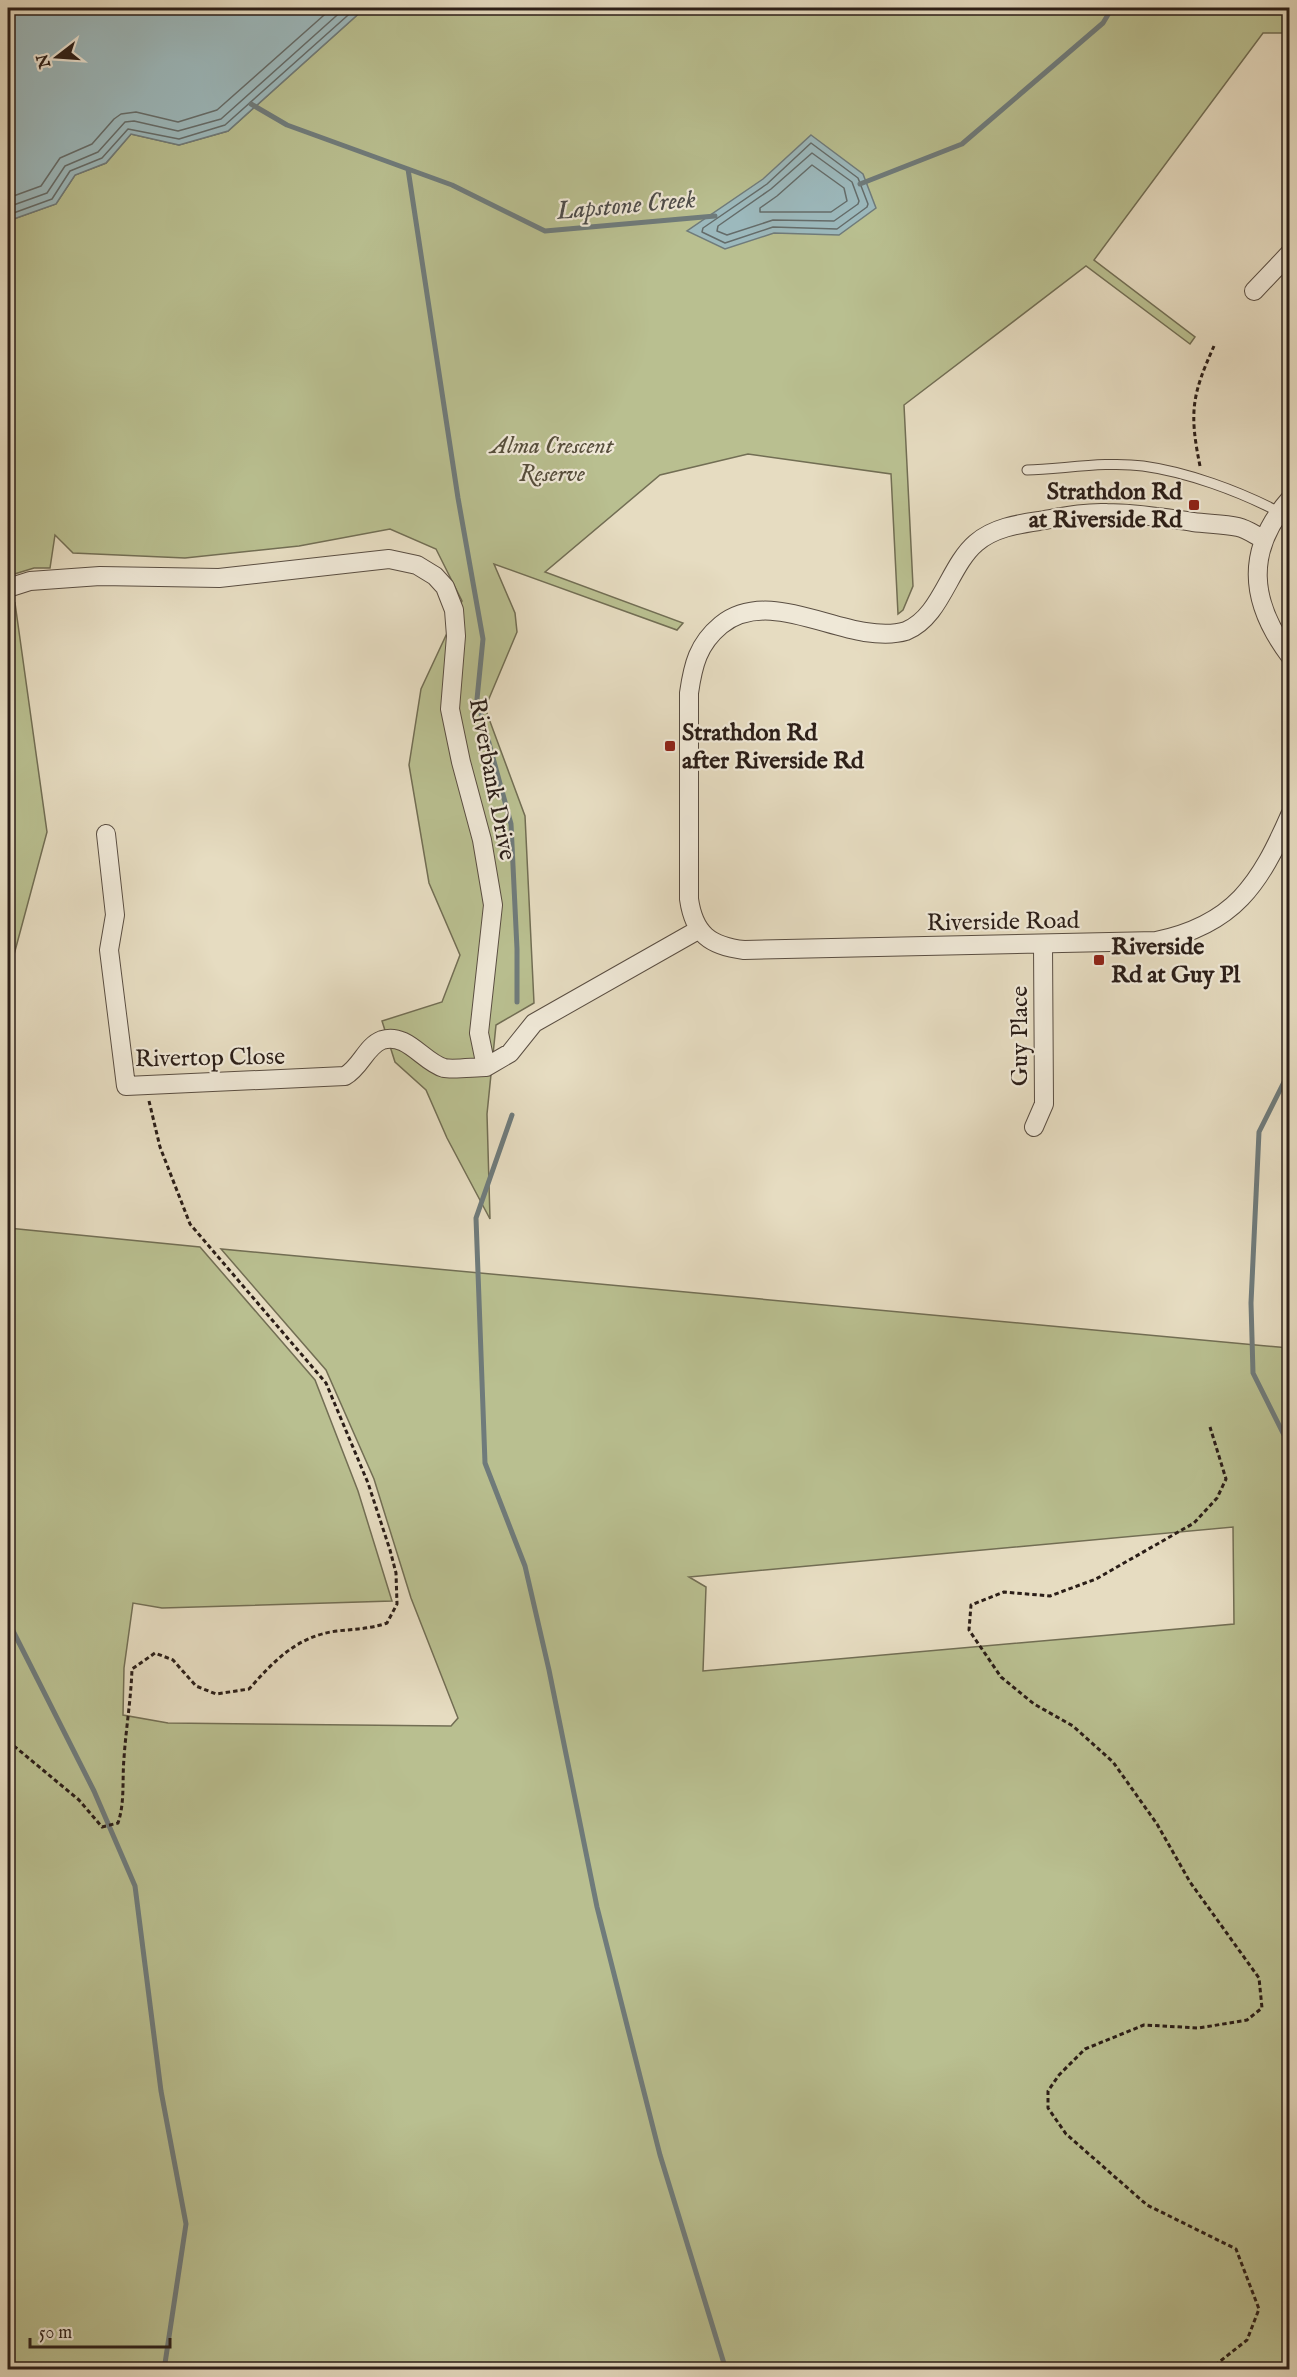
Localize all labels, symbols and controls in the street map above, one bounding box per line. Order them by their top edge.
north arrow [27,27,87,87]
text: N [33,51,56,71]
water label: Lapstone Creek [554,183,698,228]
park label: Alma Crescent Reserve [487,431,615,490]
place label: Strathdon Rd at Riverside Rd [1029,477,1183,536]
marker: Strathdon Rd at Riverside Rd [1187,498,1201,512]
street label: Riverbank Drive [461,695,522,863]
place label: Strathdon Rd after Riverside Rd [682,718,865,777]
marker: Strathdon Rd after Riverside Rd [663,739,677,753]
street label: Riverside Road [926,906,1080,939]
place label: Riverside Rd at Guy Pl [1111,932,1240,991]
marker: Riverside Rd at Guy Pl [1092,953,1106,967]
street label: Guy Place [1005,986,1036,1086]
street label: Rivertop Close [135,1042,285,1075]
scale bar [30,2311,170,2349]
text: 50 m [39,2322,72,2345]

